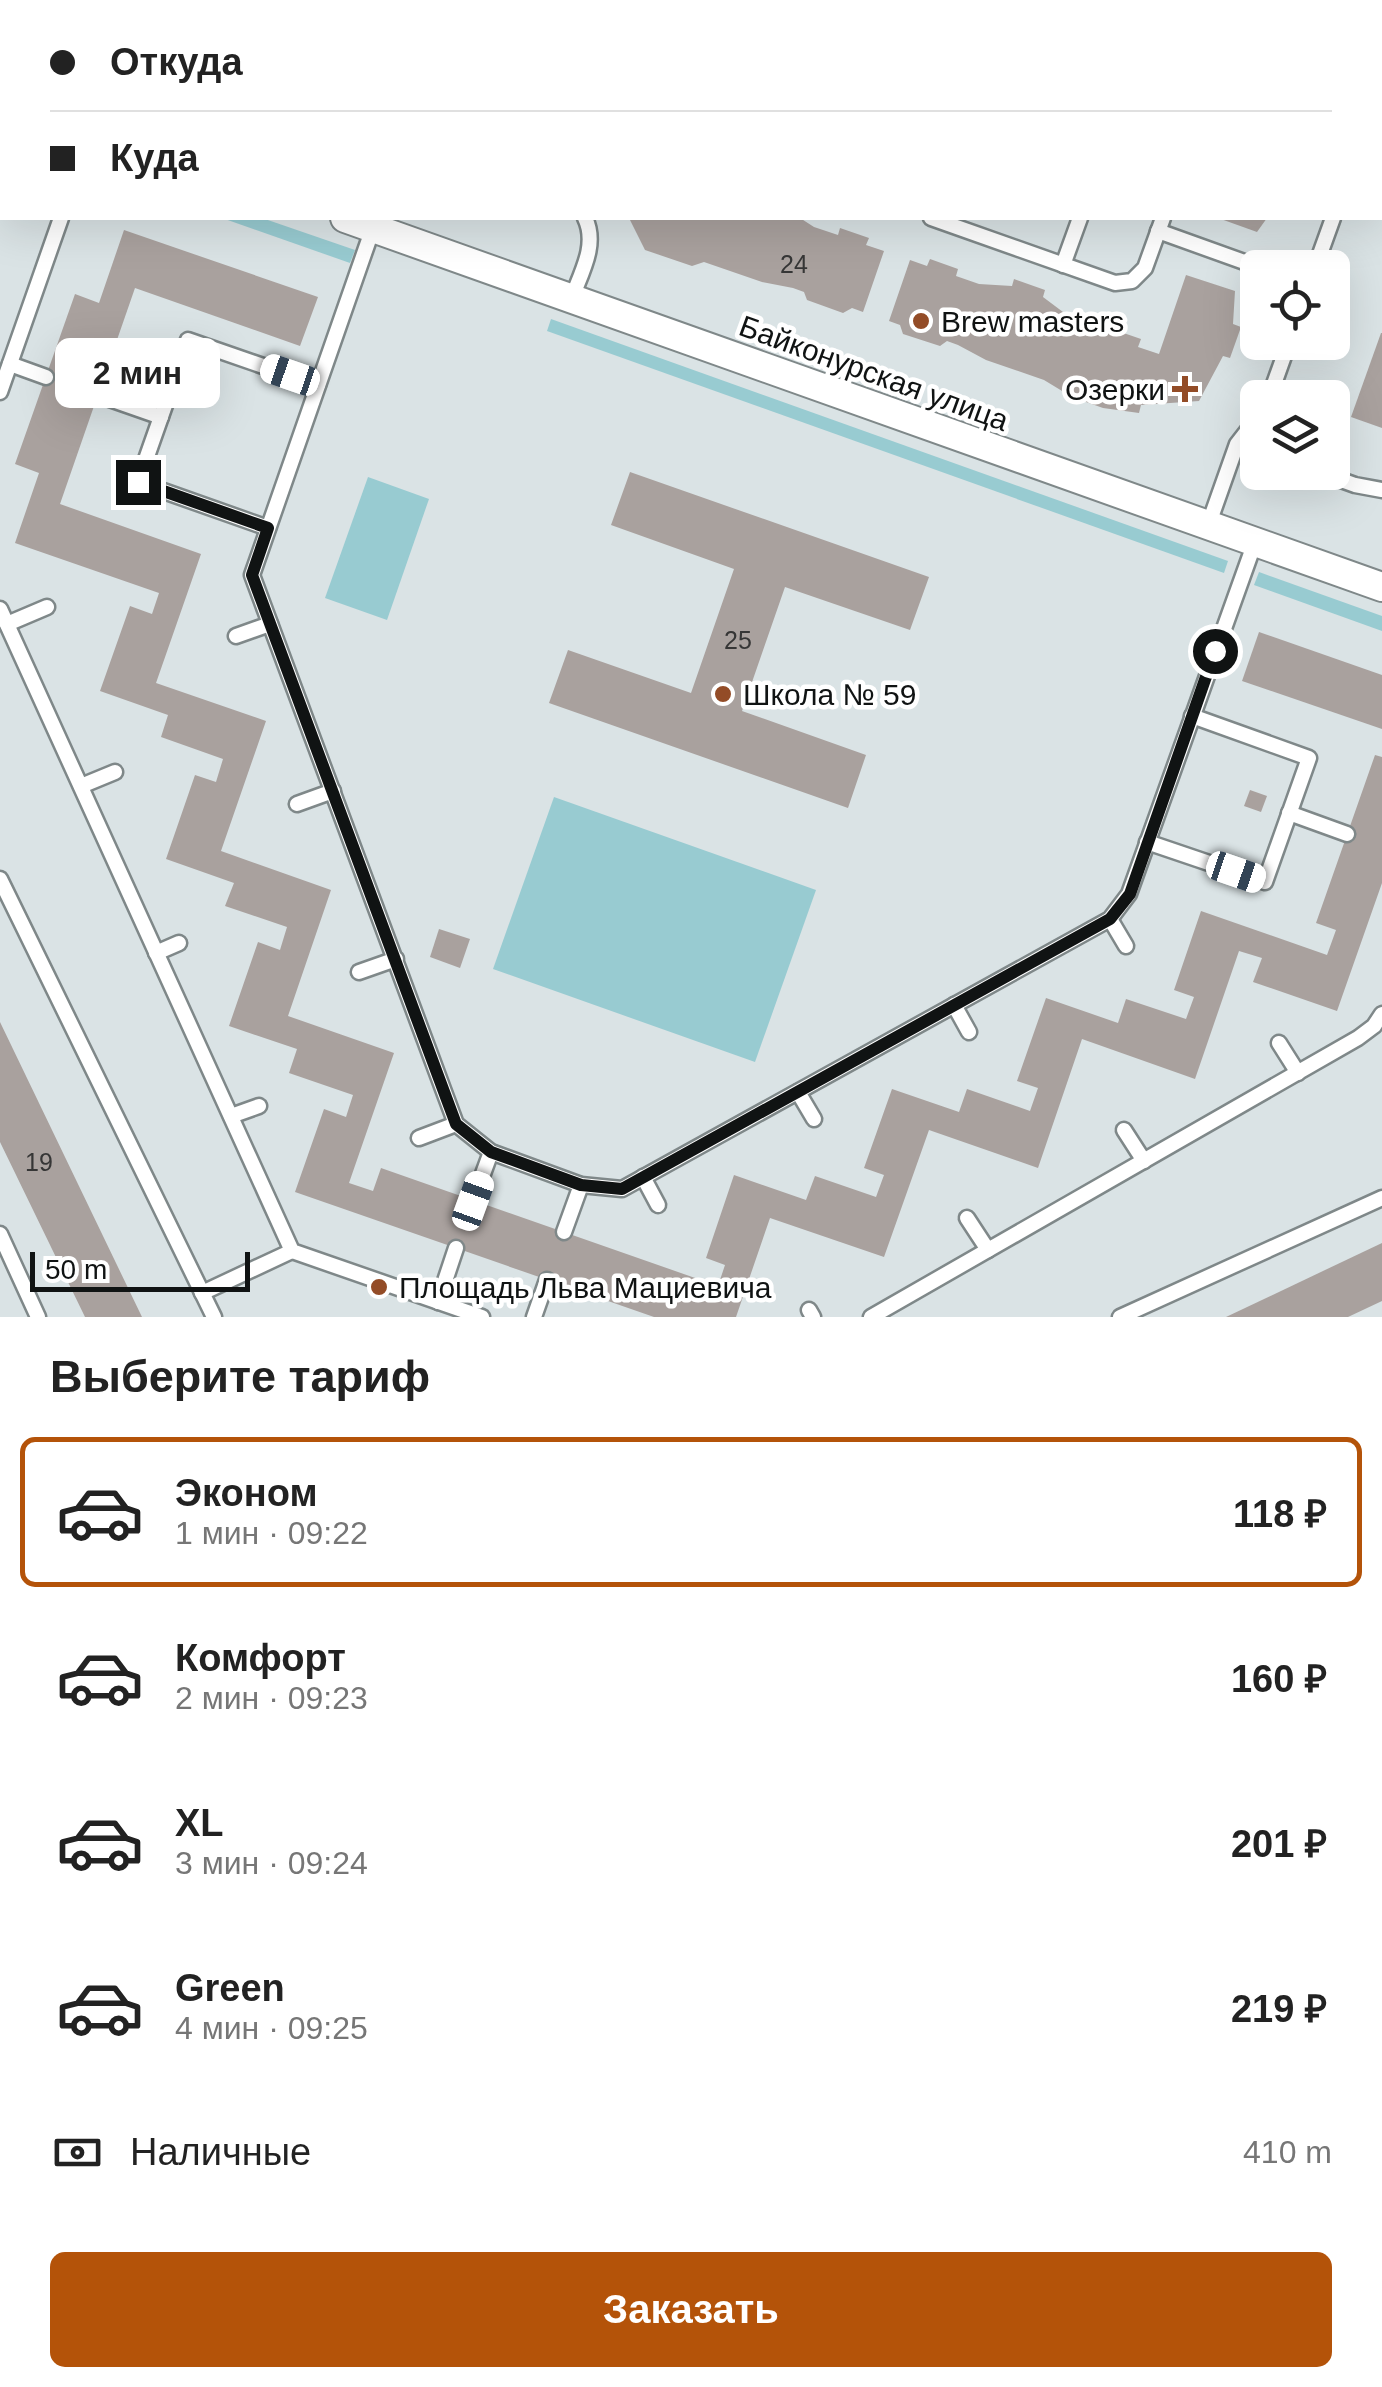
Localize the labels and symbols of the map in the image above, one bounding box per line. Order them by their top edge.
house number: 24 [780,250,808,278]
place label: Brew masters [941,305,1124,338]
street label: Байконурская улица [735,309,1013,437]
marker: Brew masters [910,310,932,332]
callout: 2 мин [56,337,220,407]
car [257,351,323,399]
place label: Озерки [1065,373,1165,406]
marker: Озерки [1174,378,1196,400]
route end [116,460,161,505]
house number: 25 [724,626,752,654]
route start [1193,629,1238,674]
place label: Школа № 59 [743,678,916,711]
marker: Школа № 59 [712,683,734,705]
car [1203,848,1269,896]
house number: 19 [25,1148,53,1176]
car [449,1168,497,1234]
scale bar [30,1247,250,1292]
place label: Площадь Льва Мациевича [399,1271,772,1304]
marker: Площадь Льва Мациевича [368,1276,390,1298]

